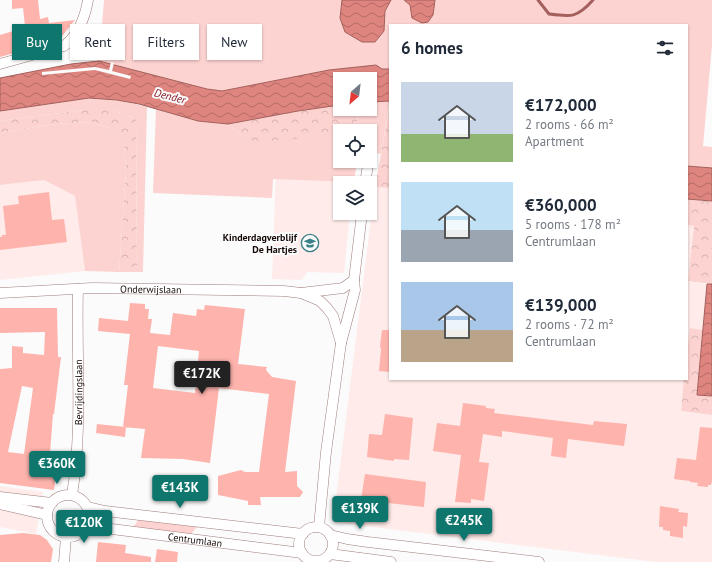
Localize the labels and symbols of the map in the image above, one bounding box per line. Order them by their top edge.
north arrow [333,72,377,116]
water label: Dender [153,85,189,107]
place label: Kinderdagverblijf De Hartjes [223,231,298,256]
school or university icon: Kinderdagverblijf De Hartjes [300,233,320,253]
street label: Onderwijslaan [120,282,182,296]
street label: Bevrijdingslaan [72,359,85,425]
pin: €172K [174,361,230,395]
pin: €360K [29,451,85,485]
pin: €143K [152,475,208,509]
pin: €139K [332,496,388,530]
pin: €245K [436,508,492,542]
pin: €120K [56,510,112,544]
street label: Centrumlaan [167,530,223,550]

